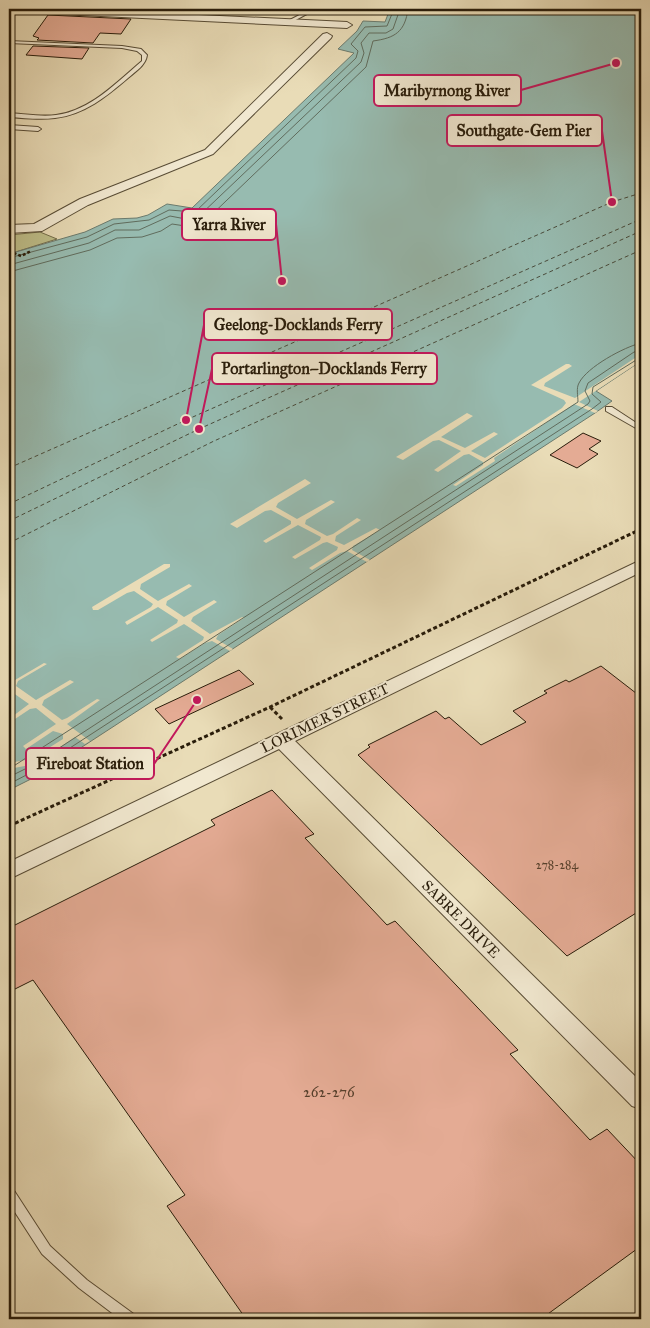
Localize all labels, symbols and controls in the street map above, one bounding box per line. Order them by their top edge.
callout: Maribyrnong River [374,75,521,106]
text: Maribyrnong River [384,81,511,101]
callout: Southgate-Gem Pier [447,115,602,146]
text: Southgate-Gem Pier [457,121,592,141]
callout: Yarra River [182,209,276,240]
text: Yarra River [191,215,267,234]
callout: Geelong-Docklands Ferry [204,309,392,340]
text: Geelong-Docklands Ferry [214,315,384,335]
callout: Portarlington–Docklands Ferry [212,353,437,384]
text: Portarlington–Docklands Ferry [221,359,428,379]
street label: LORIMER STREET [258,679,392,757]
callout: Fireboat Station [26,748,154,779]
text: Fireboat Station [36,754,144,773]
house number: 278-284 [536,858,578,872]
street label: SABRE DRIVE [418,876,504,962]
house number: 262-276 [303,1083,356,1101]

